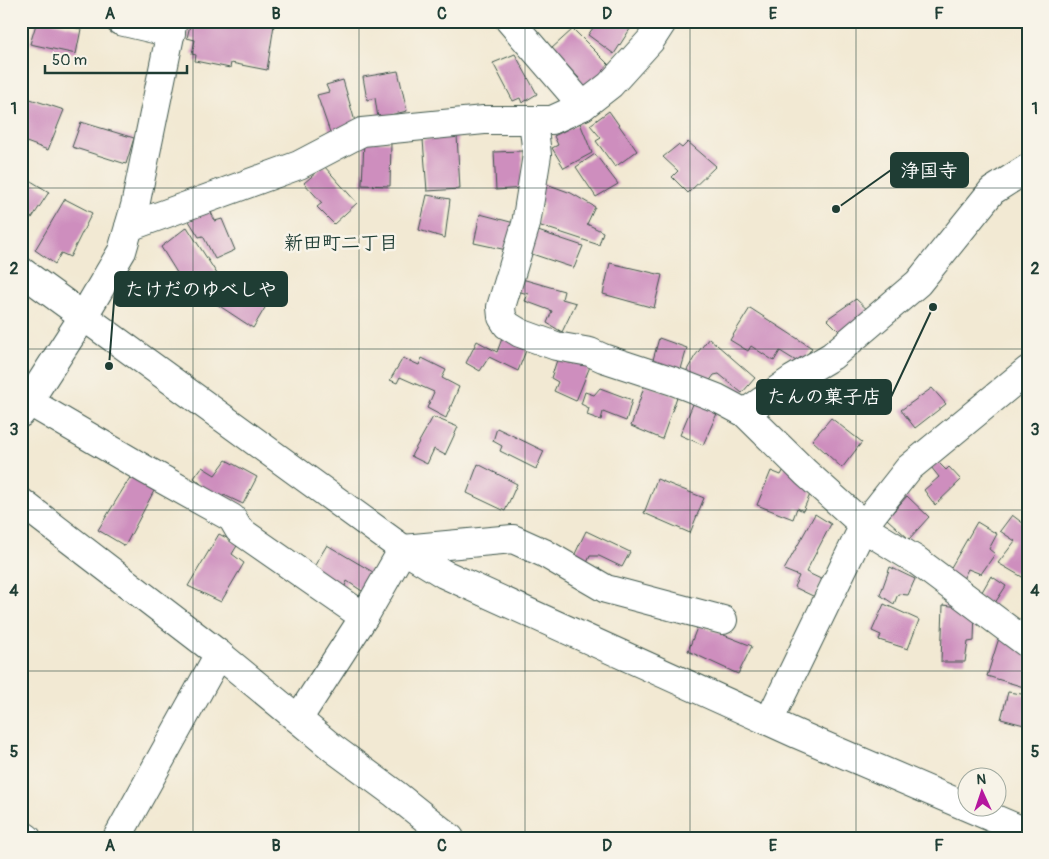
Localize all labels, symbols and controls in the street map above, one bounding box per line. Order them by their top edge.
text: A [105,4,116,24]
text: B [271,4,281,24]
text: C [437,4,447,24]
text: D [602,4,612,24]
text: E [769,4,778,24]
text: F [934,4,944,24]
scale bar [45,42,188,74]
text: 50 m [52,51,87,70]
text: 1 [11,99,17,119]
text: 1 [1032,99,1038,119]
callout: 浄国寺 [891,153,968,187]
text: 浄国寺 [900,159,958,183]
district label: 新田町二丁目 [284,231,398,255]
text: 2 [10,259,19,279]
text: 2 [1031,259,1040,279]
callout: たけだのゆべしや [115,272,287,306]
text: たけだのゆべしや [125,278,277,302]
callout: たんの菓子店 [757,380,891,414]
text: たんの菓子店 [767,385,881,409]
text: 3 [10,420,19,440]
text: 3 [1031,420,1040,440]
text: 4 [9,581,19,601]
text: 4 [1030,581,1040,601]
text: 5 [10,742,19,762]
text: 5 [1031,742,1040,762]
north arrow [956,766,1006,816]
text: N [976,771,987,788]
text: A [105,836,116,856]
text: B [271,836,281,856]
text: C [437,836,447,856]
text: D [602,836,612,856]
text: E [769,836,778,856]
text: F [934,836,944,856]

